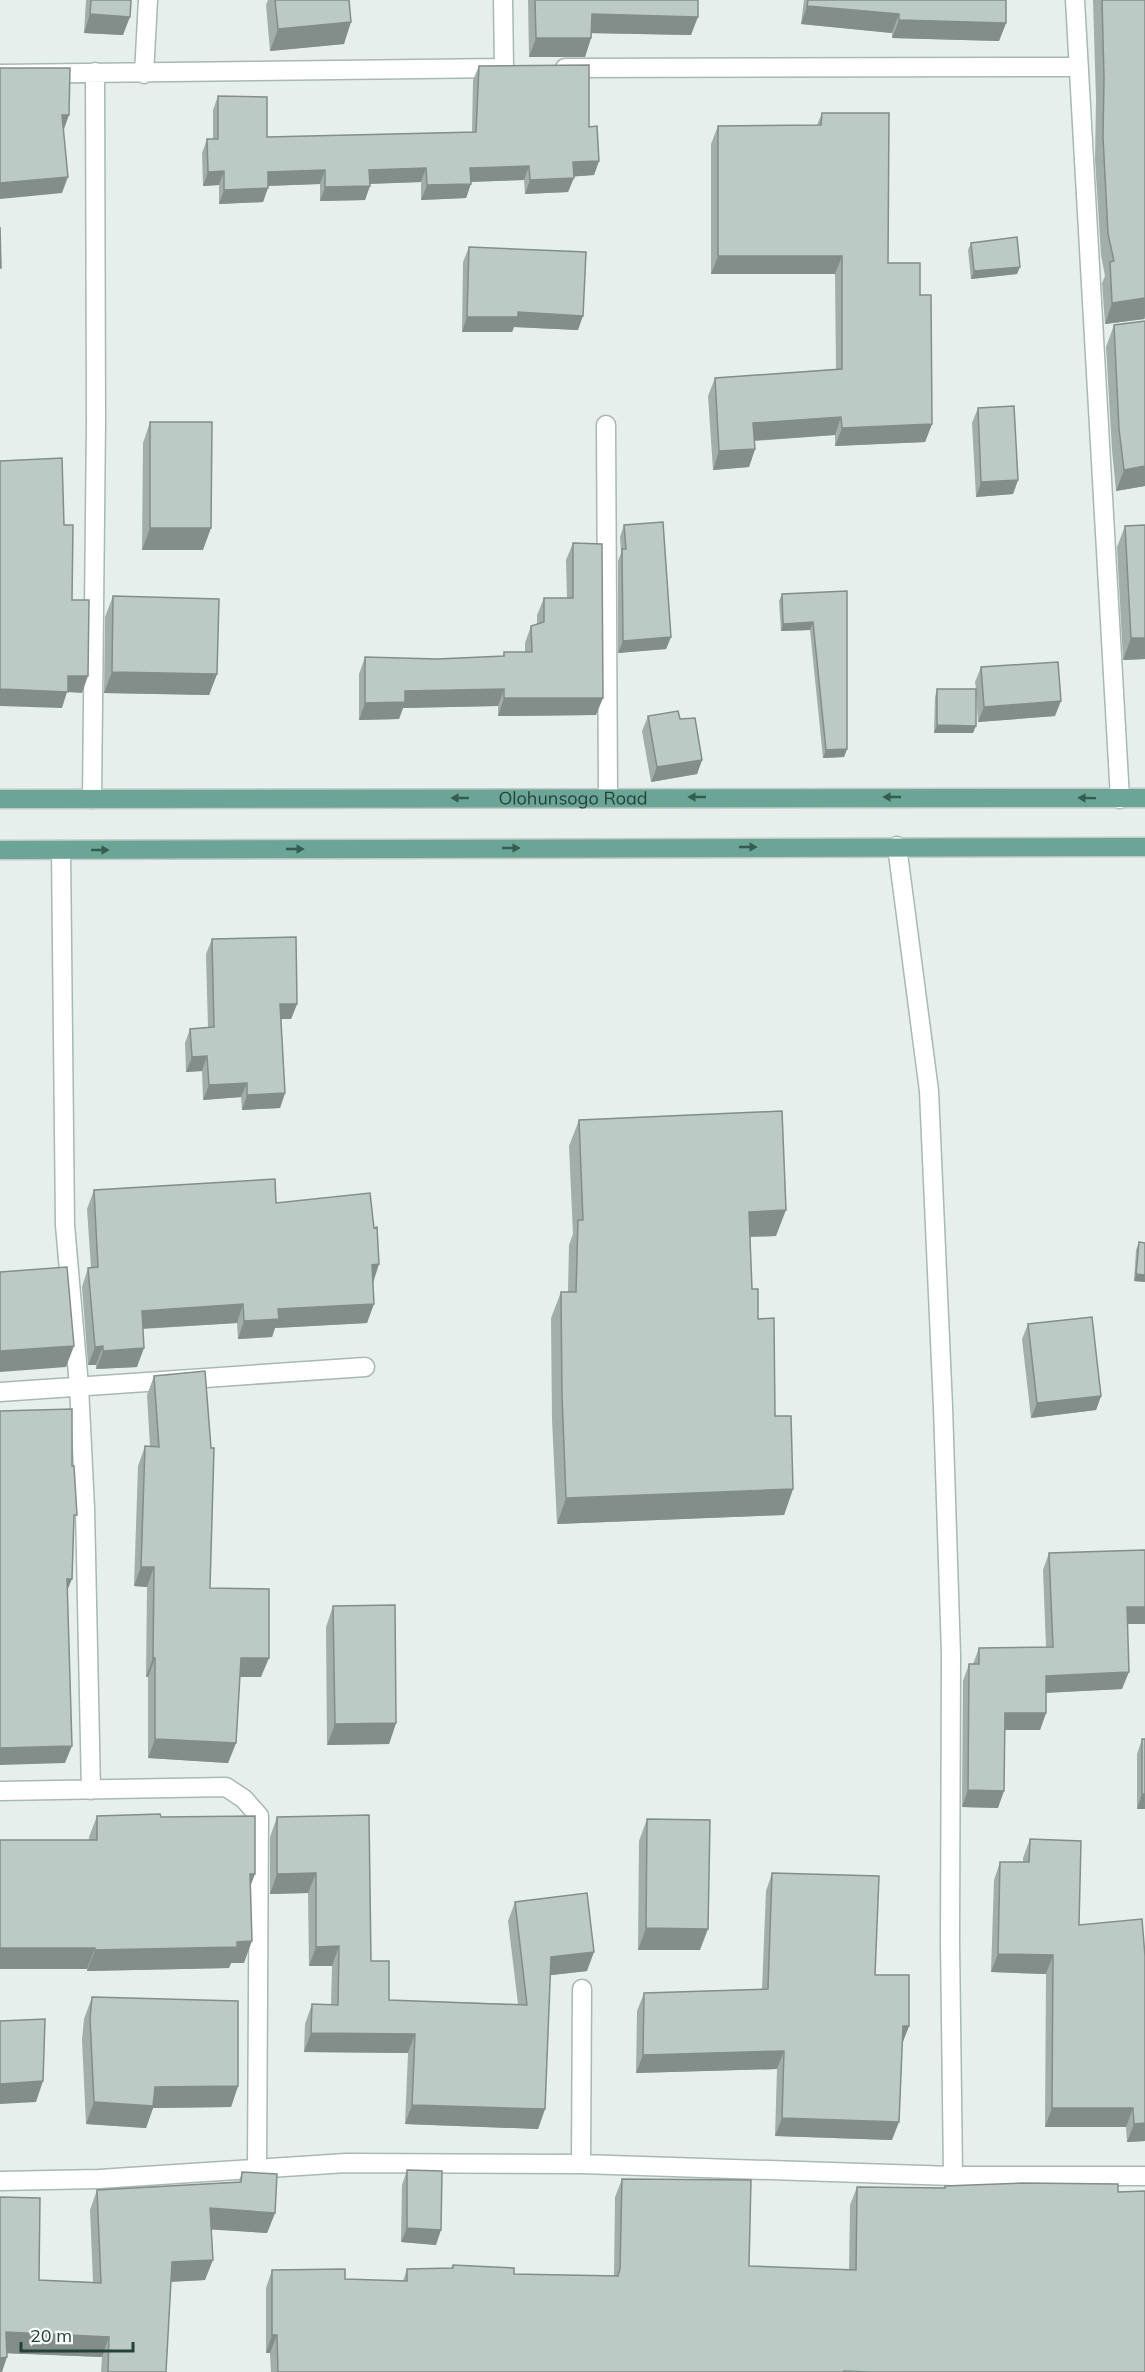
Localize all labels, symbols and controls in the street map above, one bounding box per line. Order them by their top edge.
street label: Olohunsogo Road [498,786,648,810]
one-way arrow [687,792,706,802]
one-way arrow [882,792,901,802]
one-way arrow [450,793,469,803]
one-way arrow [1077,793,1096,803]
one-way arrow [739,842,758,852]
one-way arrow [502,843,521,853]
one-way arrow [286,844,305,854]
one-way arrow [91,845,110,855]
scale bar [21,2315,134,2353]
text: 20 m [30,2324,72,2347]

